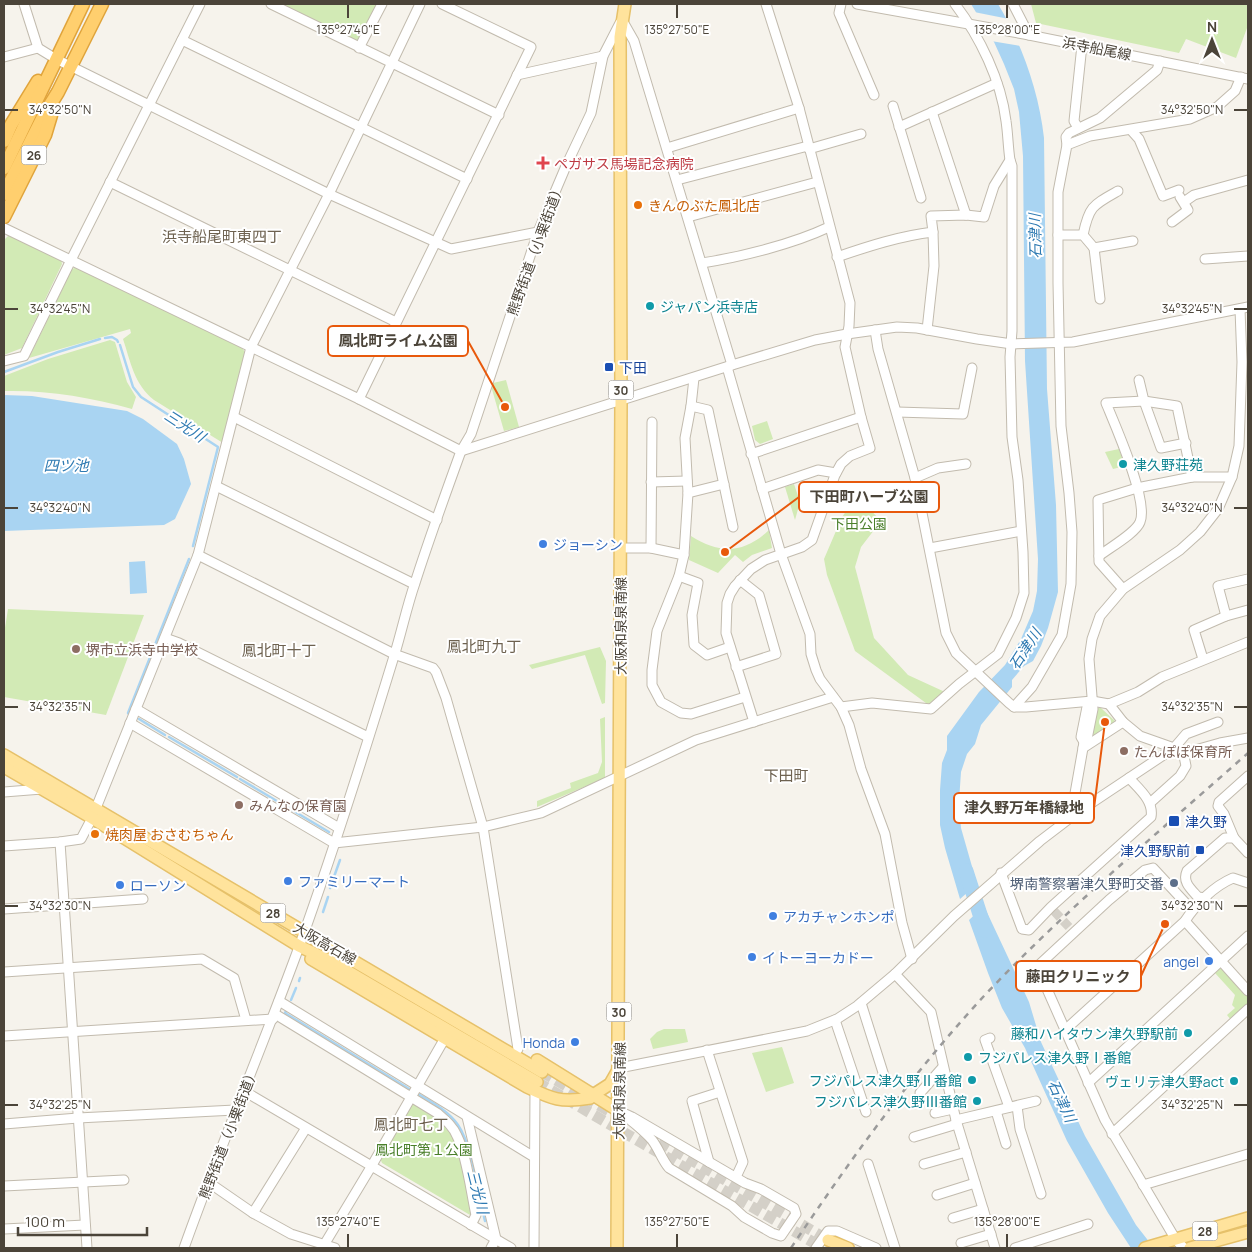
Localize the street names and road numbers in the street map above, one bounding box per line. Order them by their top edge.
street label: 浜寺船尾線 [1061,32,1133,64]
road number: 26 [22,146,46,164]
street label: 熊野街道（小栗街道） [502,180,568,318]
road number: 30 [608,380,634,400]
street label: 大阪和泉泉南線 [611,577,630,675]
road number: 28 [260,904,286,922]
street label: 大阪高石線 [290,917,360,969]
road number: 30 [606,1002,632,1022]
street label: 大阪和泉泉南線 [609,1042,629,1140]
street label: 熊野街道（小栗街道） [194,1064,262,1202]
road number: 28 [1192,1222,1218,1240]

